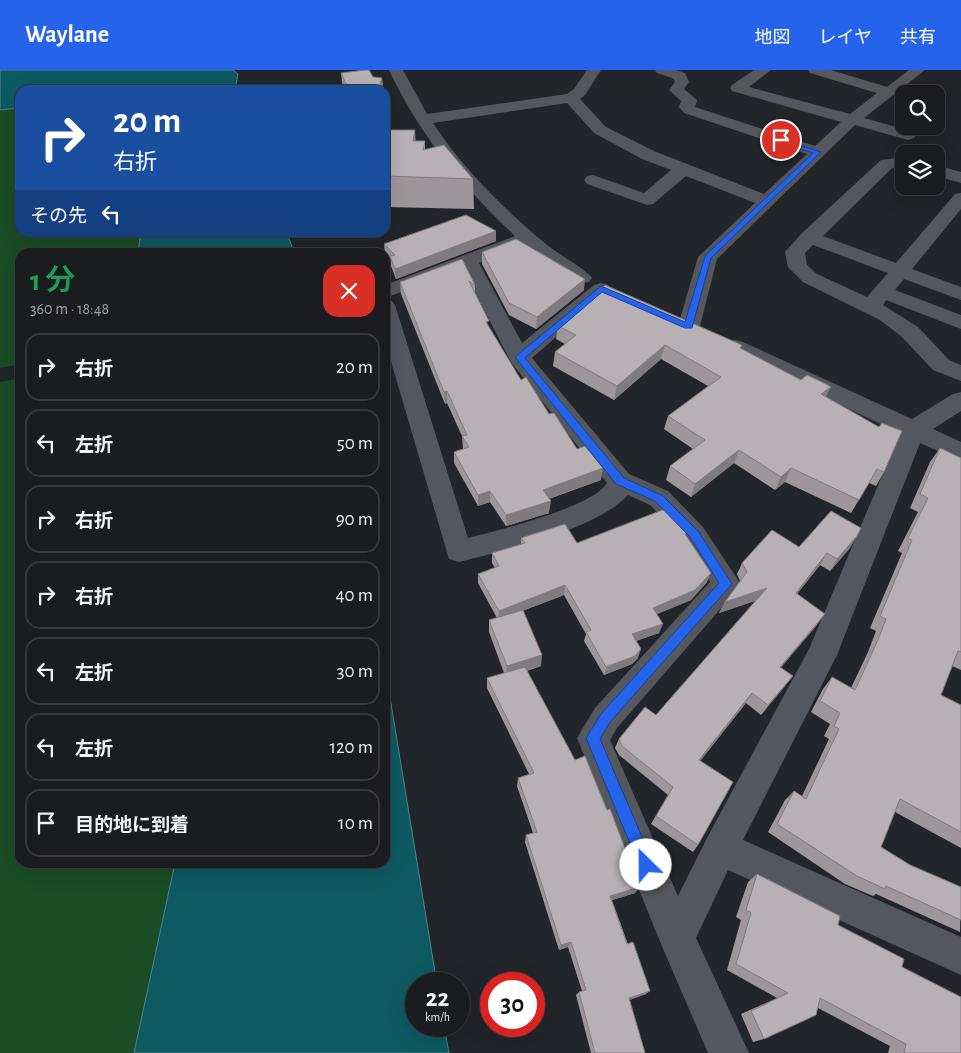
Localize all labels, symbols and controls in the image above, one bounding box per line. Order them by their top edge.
text: Waylane [25,23,109,47]
text: 地図 [755,29,791,47]
text: レイヤ [819,29,872,47]
text: 共有 [900,29,936,47]
map controls [895,85,945,195]
button: search [895,85,945,135]
text: 20 m [113,104,181,139]
icon: right [30,105,95,170]
pin [760,119,802,161]
icon: arrive [767,126,795,154]
button: layers [895,145,945,195]
text: 右折 [113,151,157,173]
icon: left [97,200,125,228]
text: その先 [30,207,87,226]
button: close [323,265,375,317]
text: 1 分 [30,266,75,296]
text: 360 m · 18:48 [30,301,109,317]
icon: right [32,353,60,381]
text: 20 m [336,358,373,377]
text: 右折 [75,360,113,379]
icon: left [32,429,60,457]
text: 50 m [337,434,373,453]
text: 左折 [75,436,113,455]
icon: right [32,505,60,533]
text: 90 m [336,510,373,529]
text: 右折 [75,512,113,531]
icon: right [32,581,60,609]
text: 40 m [335,586,373,605]
text: 右折 [75,588,113,607]
icon: left [32,657,60,685]
text: 30 m [337,662,373,681]
text: 左折 [75,664,113,683]
icon: left [32,733,60,761]
text: 120 m [329,738,373,757]
text: 左折 [75,740,113,759]
icon: arrive [32,809,60,837]
text: 10 m [338,814,373,833]
text: 目的地に到着 [75,816,189,835]
position arrow [619,838,671,890]
speed limit sign: 30 [480,972,545,1037]
text: 22 [426,986,449,1011]
text: km/h [425,1011,450,1023]

